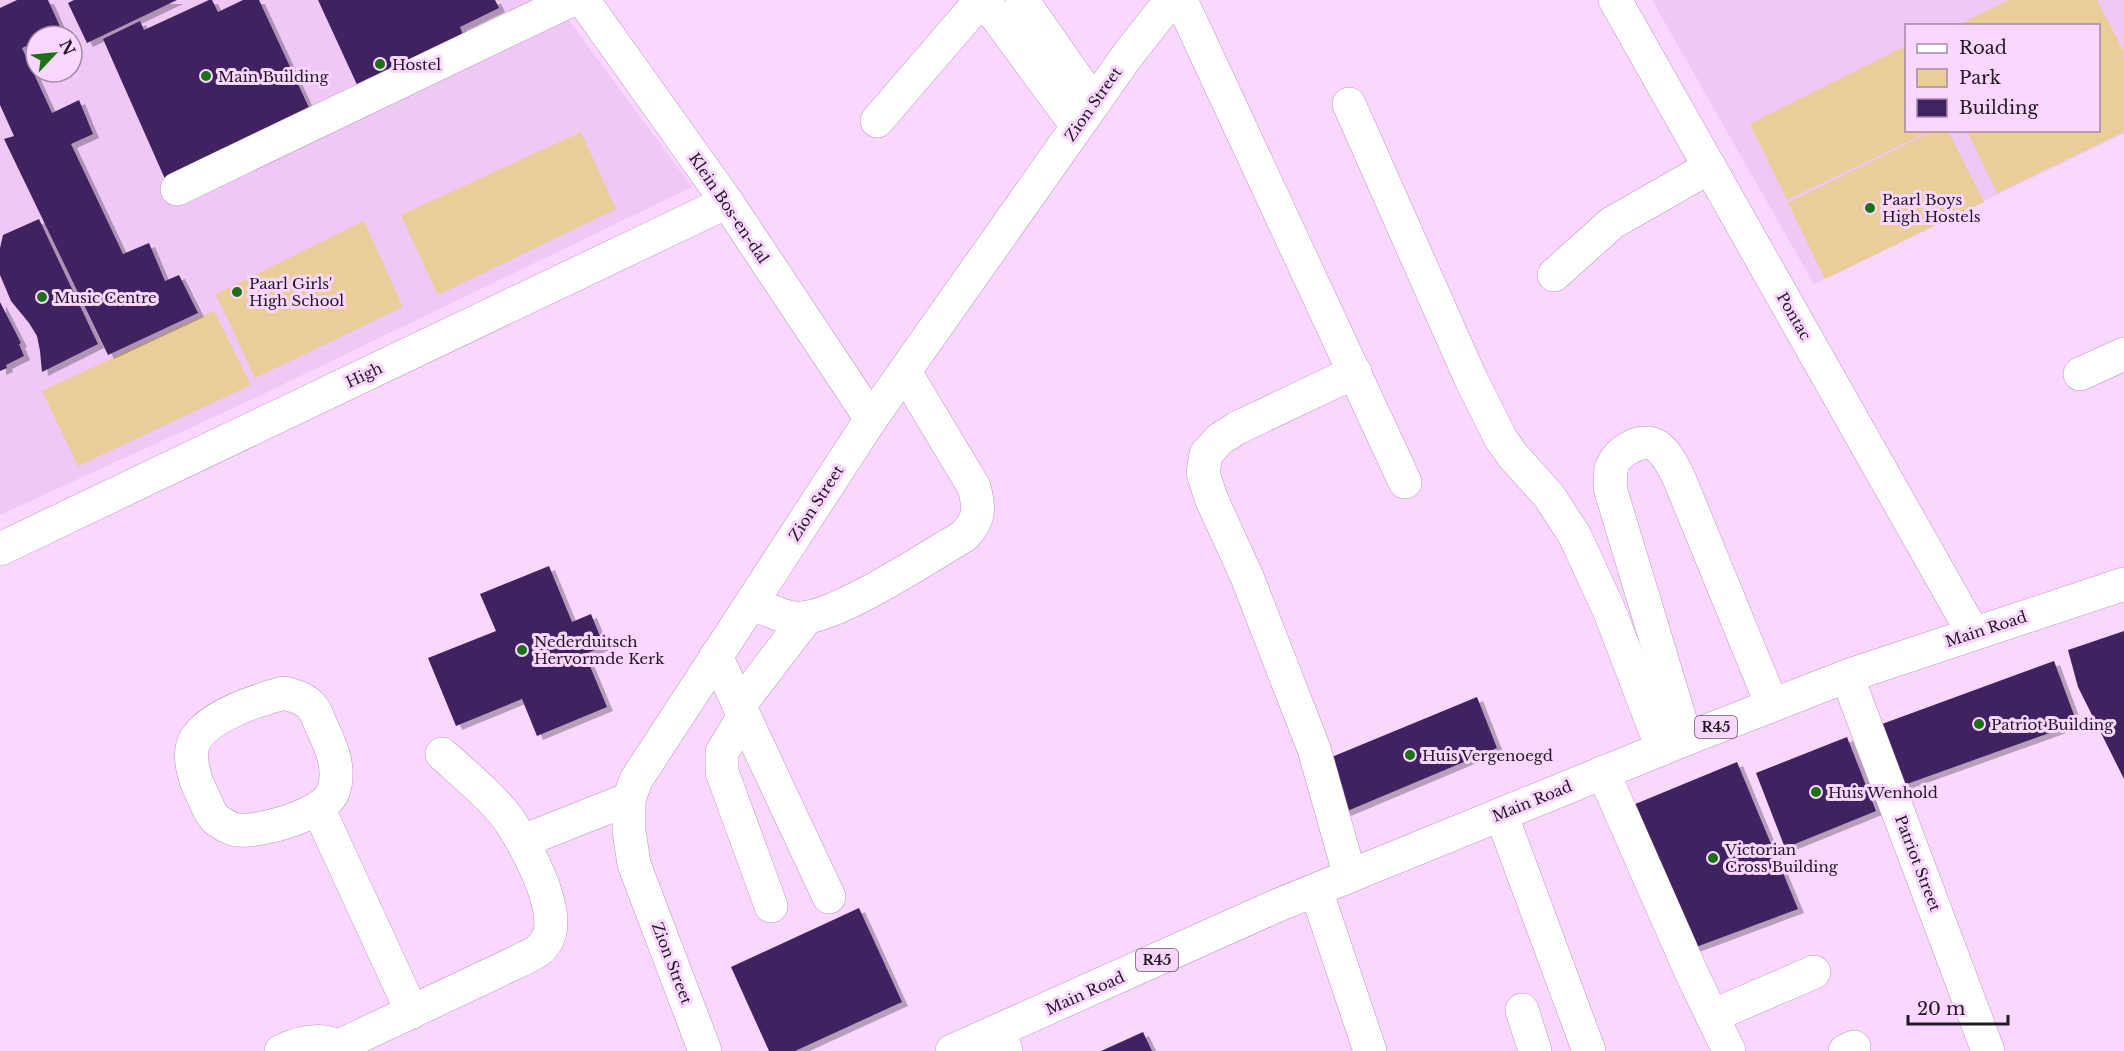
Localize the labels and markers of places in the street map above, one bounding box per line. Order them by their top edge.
place label: Hostel [392,55,441,74]
marker: Hostel [373,57,387,71]
place label: Main Building [218,67,329,86]
marker: Main Building [199,69,213,83]
place label: Paarl Boys High Hostels [1882,190,1981,226]
marker: Paarl Boys High Hostels [1863,201,1877,215]
place label: Paarl Girls' High School [249,274,344,310]
marker: Paarl Girls' High School [230,285,244,299]
place label: Music Centre [54,288,157,307]
marker: Music Centre [35,290,49,304]
place label: Nederduitsch Hervormde Kerk [534,632,665,668]
marker: Nederduitsch Hervormde Kerk [515,643,529,657]
place label: Patriot Building [1991,715,2114,734]
marker: Patriot Building [1972,717,1986,731]
place label: Huis Vergenoegd [1422,746,1553,765]
marker: Huis Vergenoegd [1403,748,1417,762]
place label: Huis Wenhold [1828,783,1938,802]
marker: Huis Wenhold [1809,785,1823,799]
place label: Victorian Cross Building [1724,840,1839,876]
marker: Victorian Cross Building [1706,851,1720,865]

